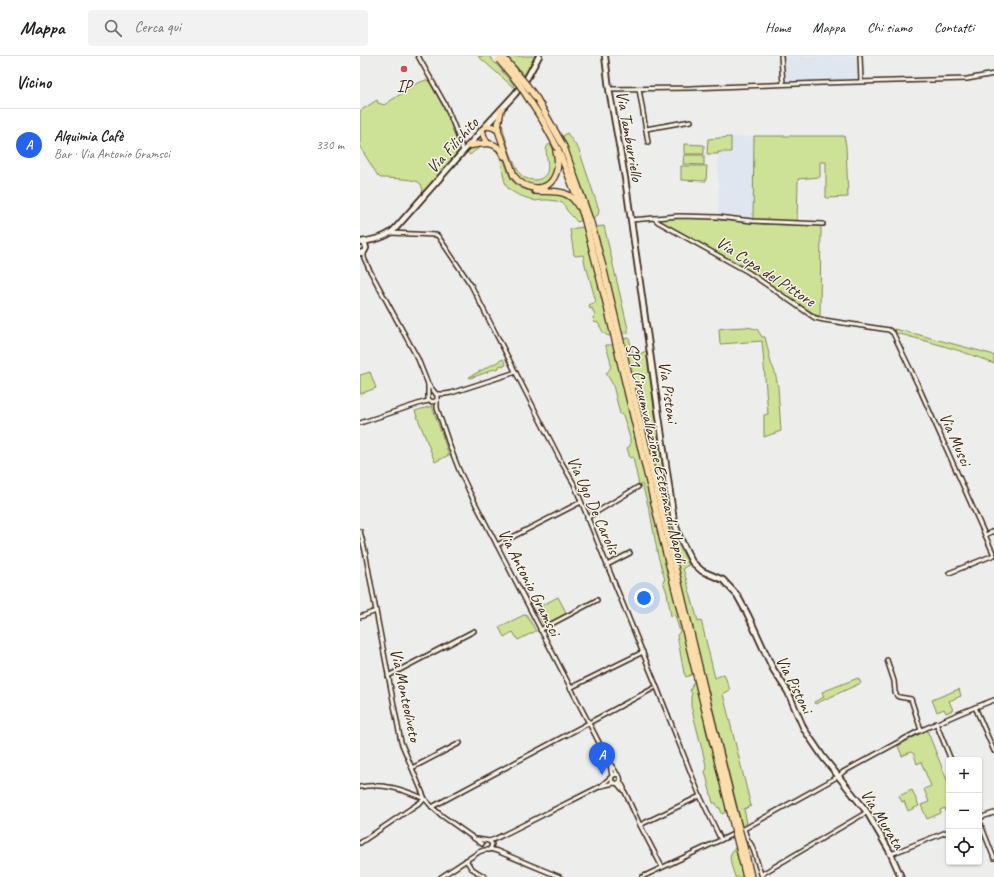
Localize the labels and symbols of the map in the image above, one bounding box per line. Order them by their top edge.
marker: IP [399,64,409,74]
place label: IP [397,76,413,97]
street label: Via Tamburriello [611,89,648,184]
street label: Via Filichito [422,112,484,178]
street label: Via Cupa del Pittore [712,232,821,312]
street label: SP1 Circumvallazione Esterna di Napoli [621,341,692,567]
street label: Via Pistoni [654,360,683,426]
street label: Via Musci [935,409,977,471]
street label: Via Ugo De Carolis [562,453,625,560]
street label: Via Antonio Gramsci [493,525,566,641]
your location [634,588,654,608]
street label: Via Monteoliveto [385,647,426,745]
street label: Via Pistoni [771,652,819,718]
pin: A [589,742,615,775]
street label: Via Murata [856,785,910,854]

